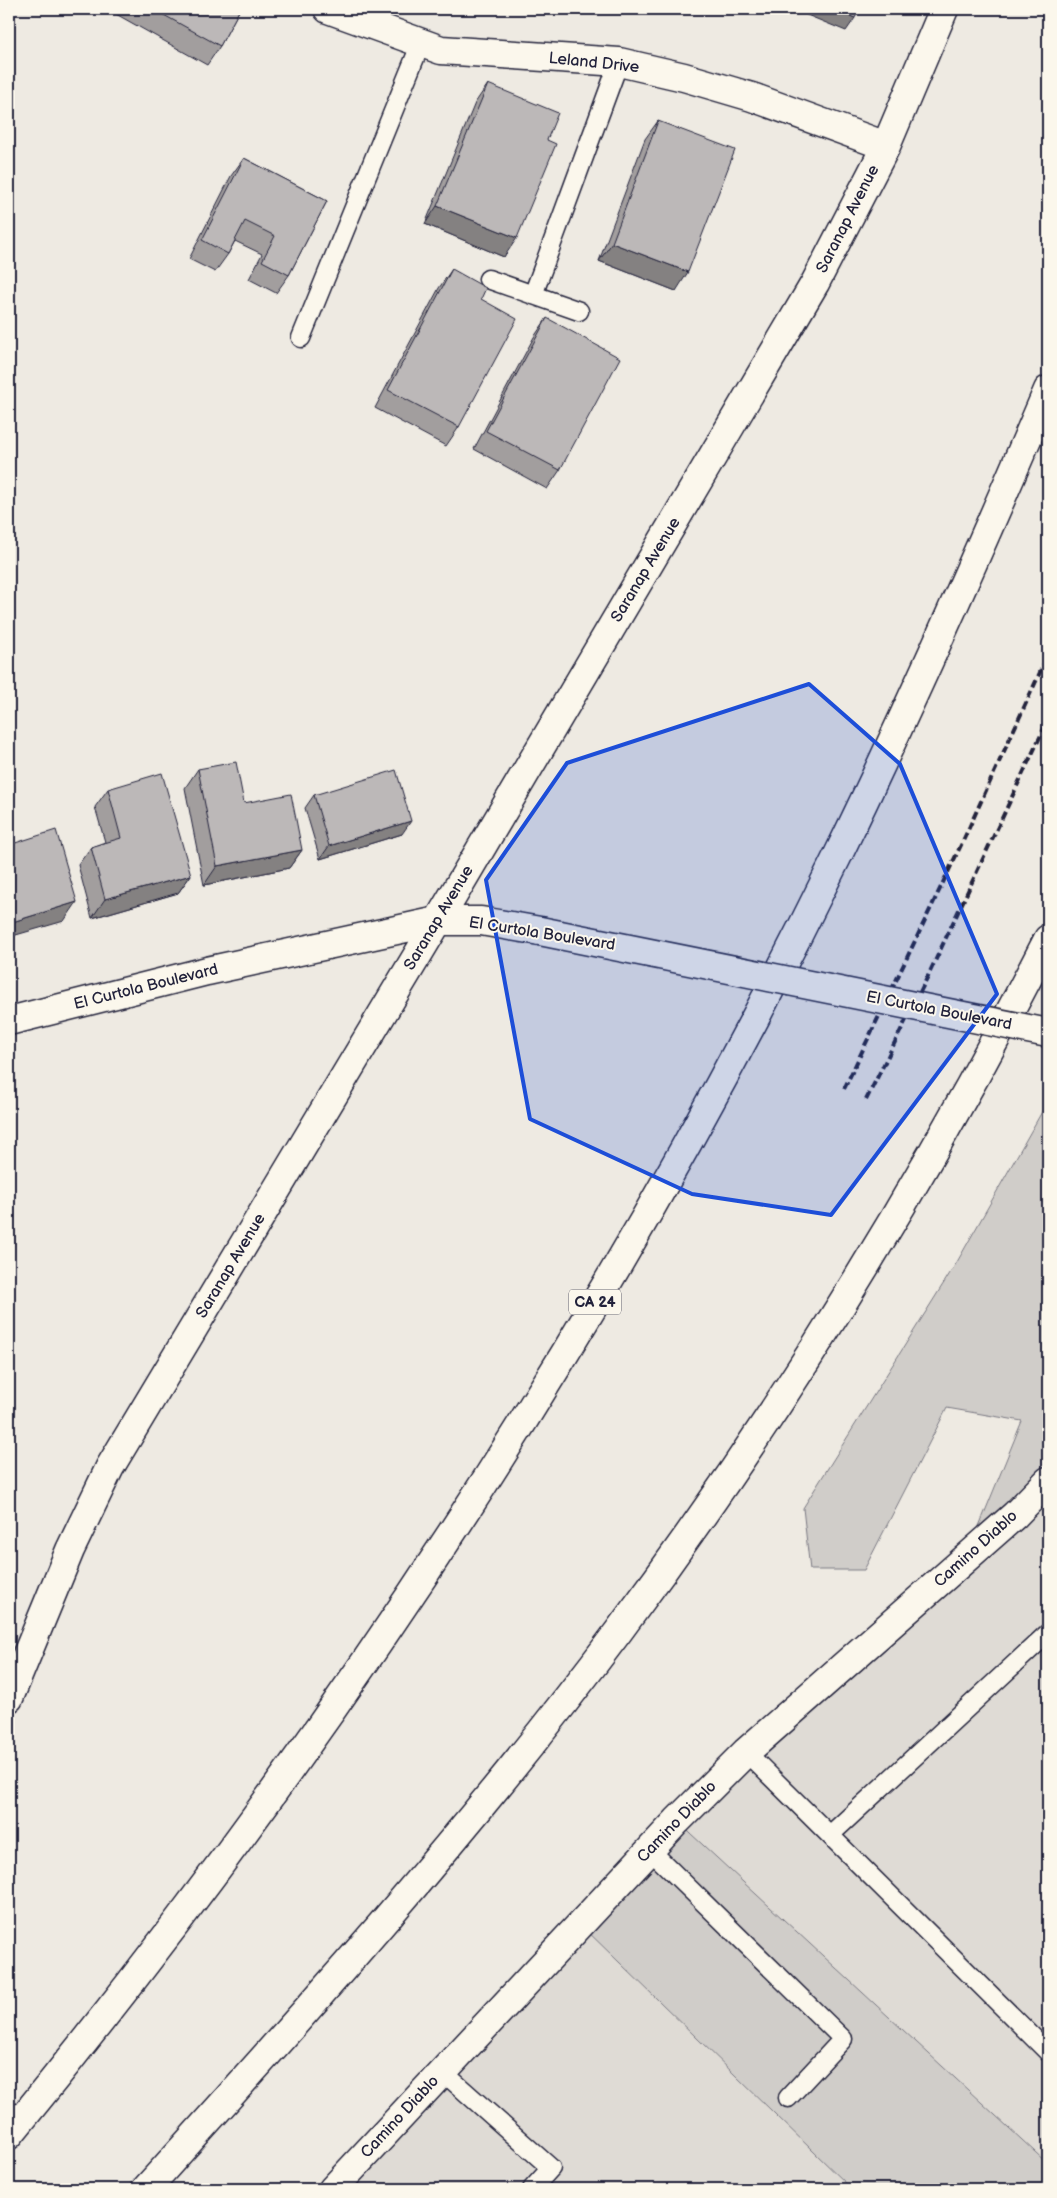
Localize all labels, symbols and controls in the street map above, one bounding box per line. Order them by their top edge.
street label: Leland Drive [548,49,641,77]
street label: Saranap Avenue [813,161,884,276]
street label: Saranap Avenue [607,514,685,626]
street label: Saranap Avenue [400,862,478,974]
street label: El Curtola Boulevard [467,913,617,955]
street label: El Curtola Boulevard [72,960,220,1014]
street label: El Curtola Boulevard [865,988,1013,1034]
street label: Saranap Avenue [192,1210,270,1322]
road number: CA 24 [569,1290,621,1314]
street label: Camino Diablo [930,1507,1022,1591]
street label: Camino Diablo [633,1777,721,1867]
street label: Camino Diablo [357,2072,443,2162]

